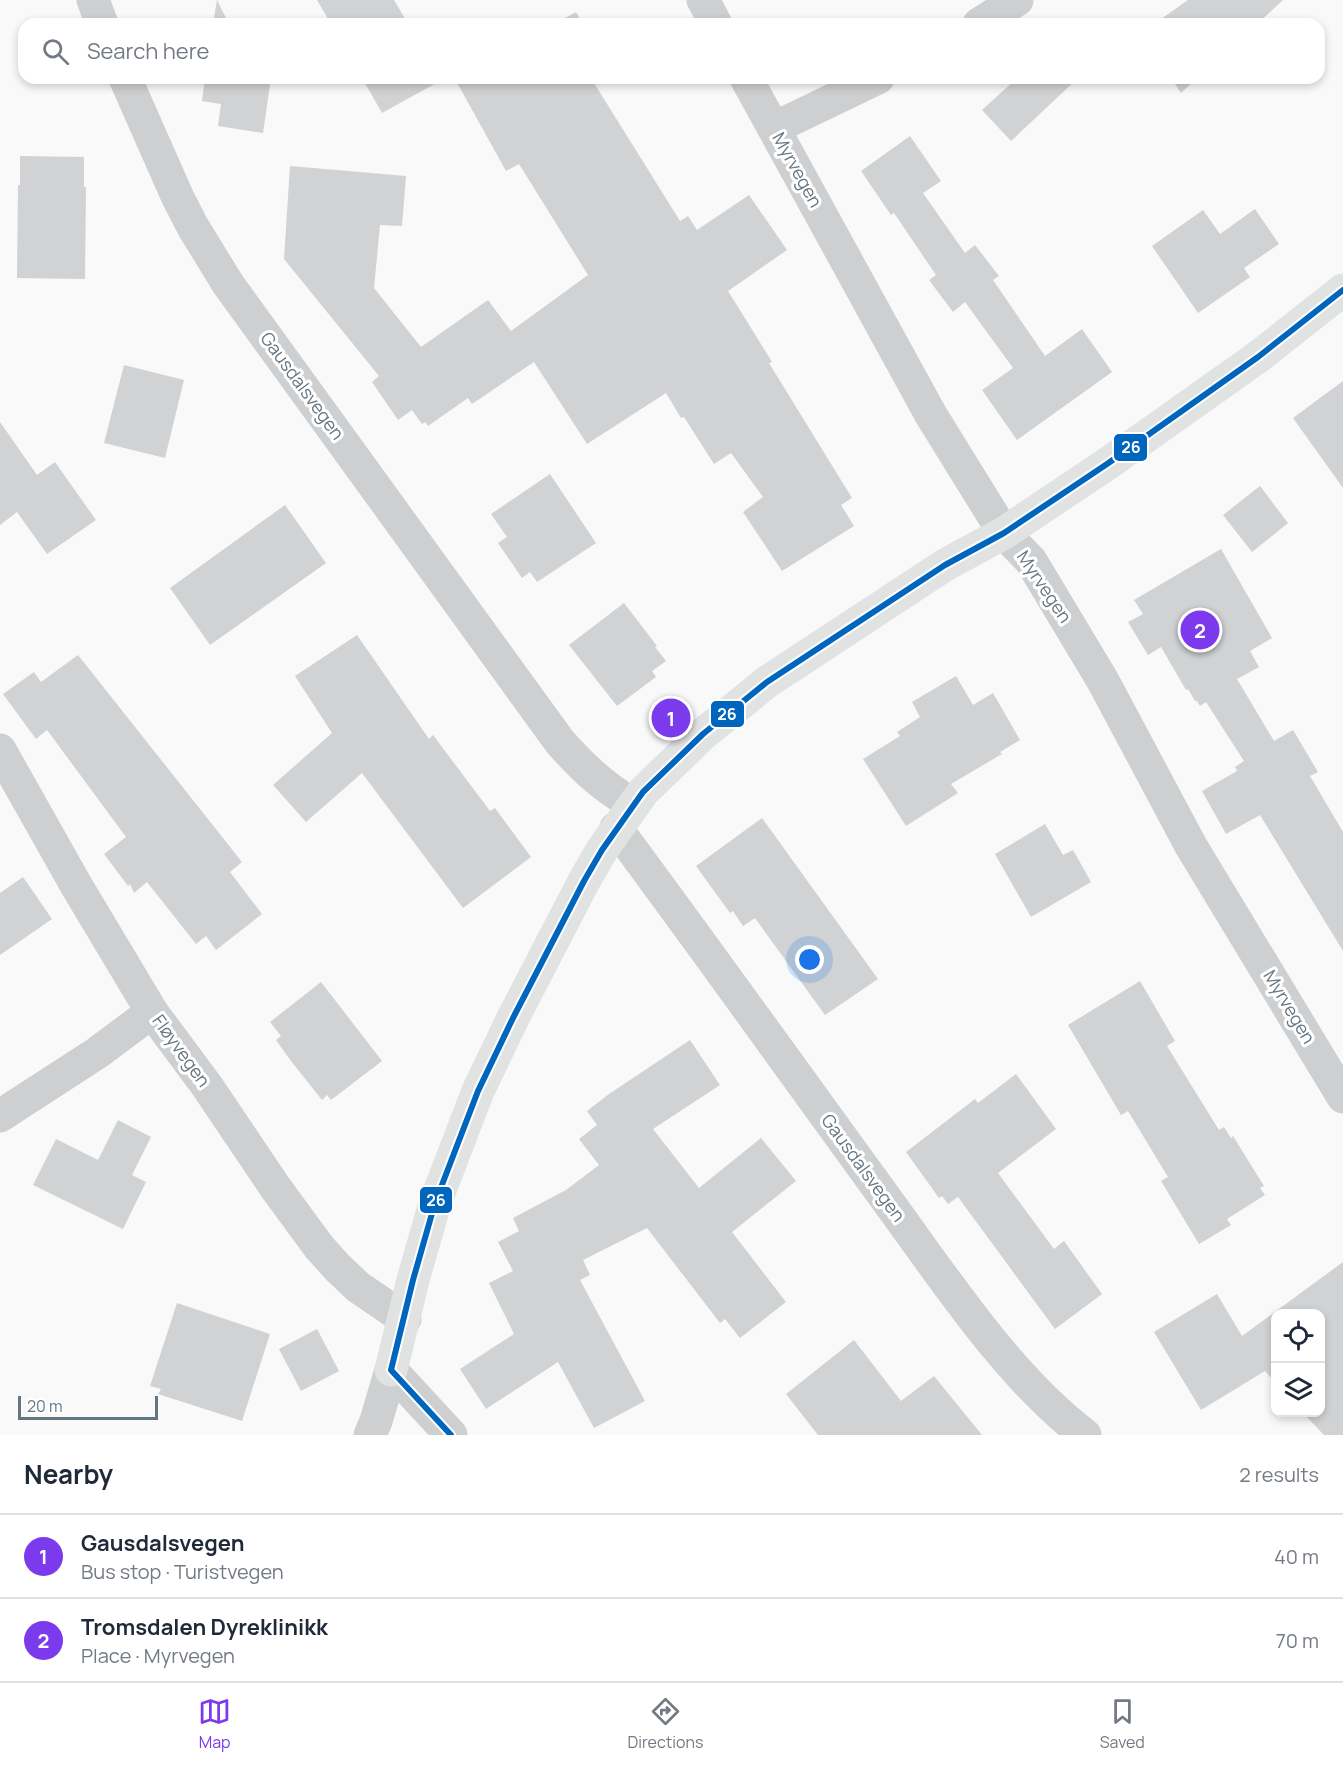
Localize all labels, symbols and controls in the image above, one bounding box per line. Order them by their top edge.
search box [18,18,1325,84]
icon: search [39,35,72,68]
text: Search here [87,36,209,66]
street label: Myrvegen [767,128,828,211]
street label: Gausdalsvegen [256,327,350,444]
line badge: 26 [1113,433,1148,462]
text: 26 [1121,436,1141,458]
street label: Myrvegen [1012,546,1078,627]
pin: 2 [1180,608,1220,652]
pin: 1 [652,696,690,740]
line badge: 26 [710,700,745,728]
text: 26 [717,703,737,725]
your location [795,945,824,974]
street label: Myrvegen [1258,965,1321,1048]
street label: Fløyvegen [147,1009,216,1091]
street label: Gausdalsvegen [817,1109,911,1226]
line badge: 26 [419,1186,453,1214]
text: 26 [426,1189,446,1211]
map controls [1271,1309,1325,1417]
button: locate [1271,1309,1325,1363]
button: layers [1271,1363,1325,1417]
scale bar [18,1393,158,1420]
text: 20 m [27,1395,63,1417]
text: Nearby [24,1456,113,1492]
text: 2 results [1239,1461,1319,1488]
text: Gausdalsvegen [81,1528,245,1558]
text: 1 [39,1543,48,1570]
text: 40 m [1274,1543,1319,1570]
text: Bus stop · Turistvegen [81,1558,284,1585]
text: Tromsdalen Dyreklinikk [81,1612,328,1642]
text: 2 [38,1627,49,1654]
text: 70 m [1276,1627,1319,1654]
text: Place · Myrvegen [81,1642,235,1669]
tab: Map [198,1695,231,1753]
tab: Directions [628,1695,703,1753]
tab: Saved [1100,1695,1145,1753]

